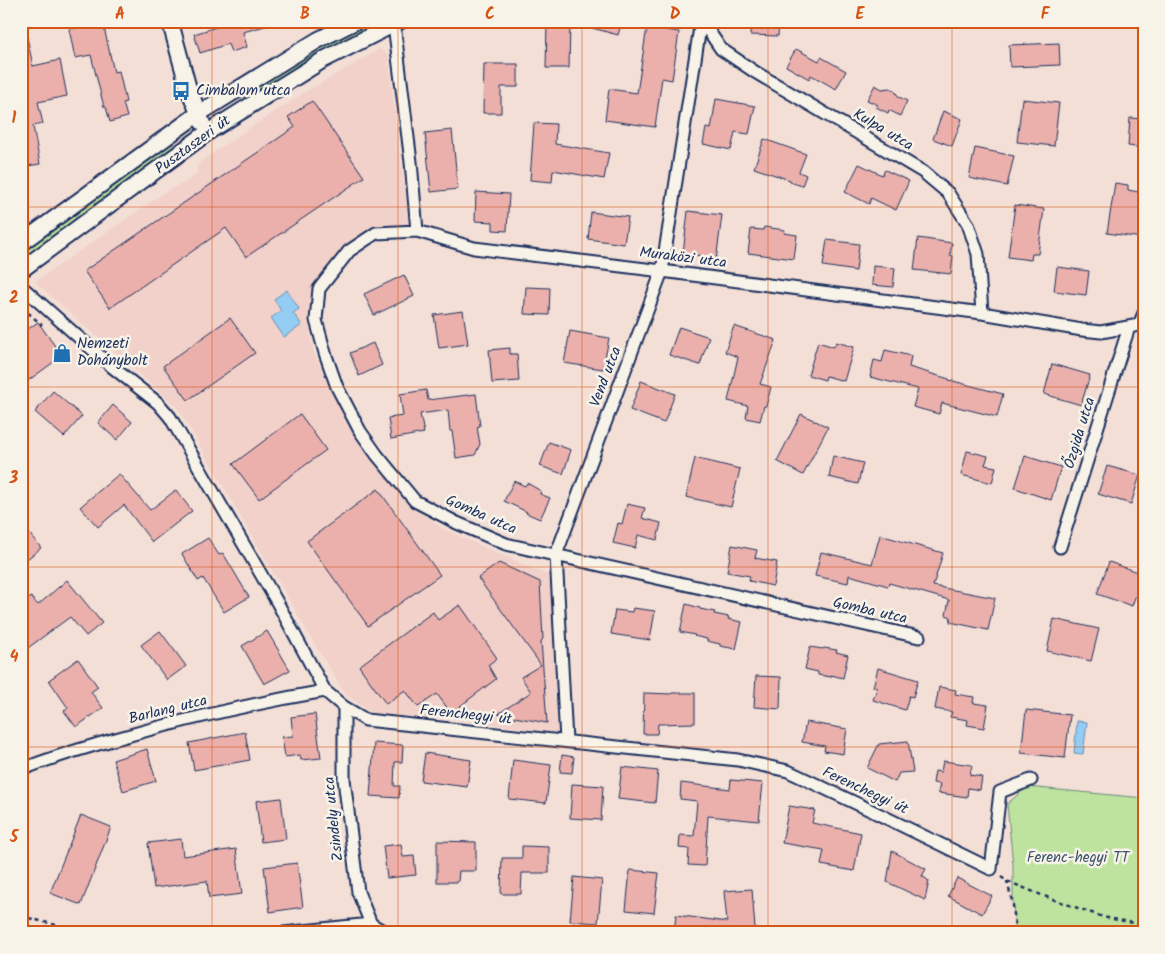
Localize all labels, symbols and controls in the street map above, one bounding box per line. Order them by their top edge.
text: A [115,2,125,27]
text: B [300,2,310,27]
text: C [485,2,495,27]
text: D [670,2,681,27]
text: E [856,2,866,27]
text: F [1041,2,1051,27]
place label: Cimbalom utca [196,79,291,103]
bus stop icon: Cimbalom utca [170,80,192,102]
street label: Kulpa utca [848,103,918,157]
text: 1 [12,106,17,131]
street label: Pusztaszeri út [150,109,236,181]
street label: Muraközi utca [638,241,728,275]
text: 2 [9,286,19,311]
place label: Nemzeti Dohánybolt [77,332,148,373]
shop icon: Nemzeti Dohánybolt [51,342,73,364]
street label: Vend utca [584,343,628,411]
street label: Őzgida utca [1058,394,1102,472]
text: 3 [9,466,19,491]
street label: Gomba utca [442,489,520,541]
street label: Gomba utca [830,591,910,631]
text: 4 [10,645,19,670]
street label: Barlang utca [126,689,210,731]
street label: Ferenchegyi út [419,698,513,732]
street label: Ferenchegyi út [818,761,912,822]
street label: Zsindely utca [318,776,350,862]
text: 5 [9,825,20,850]
park label: Ferenc-hegyi TT [1027,846,1131,870]

